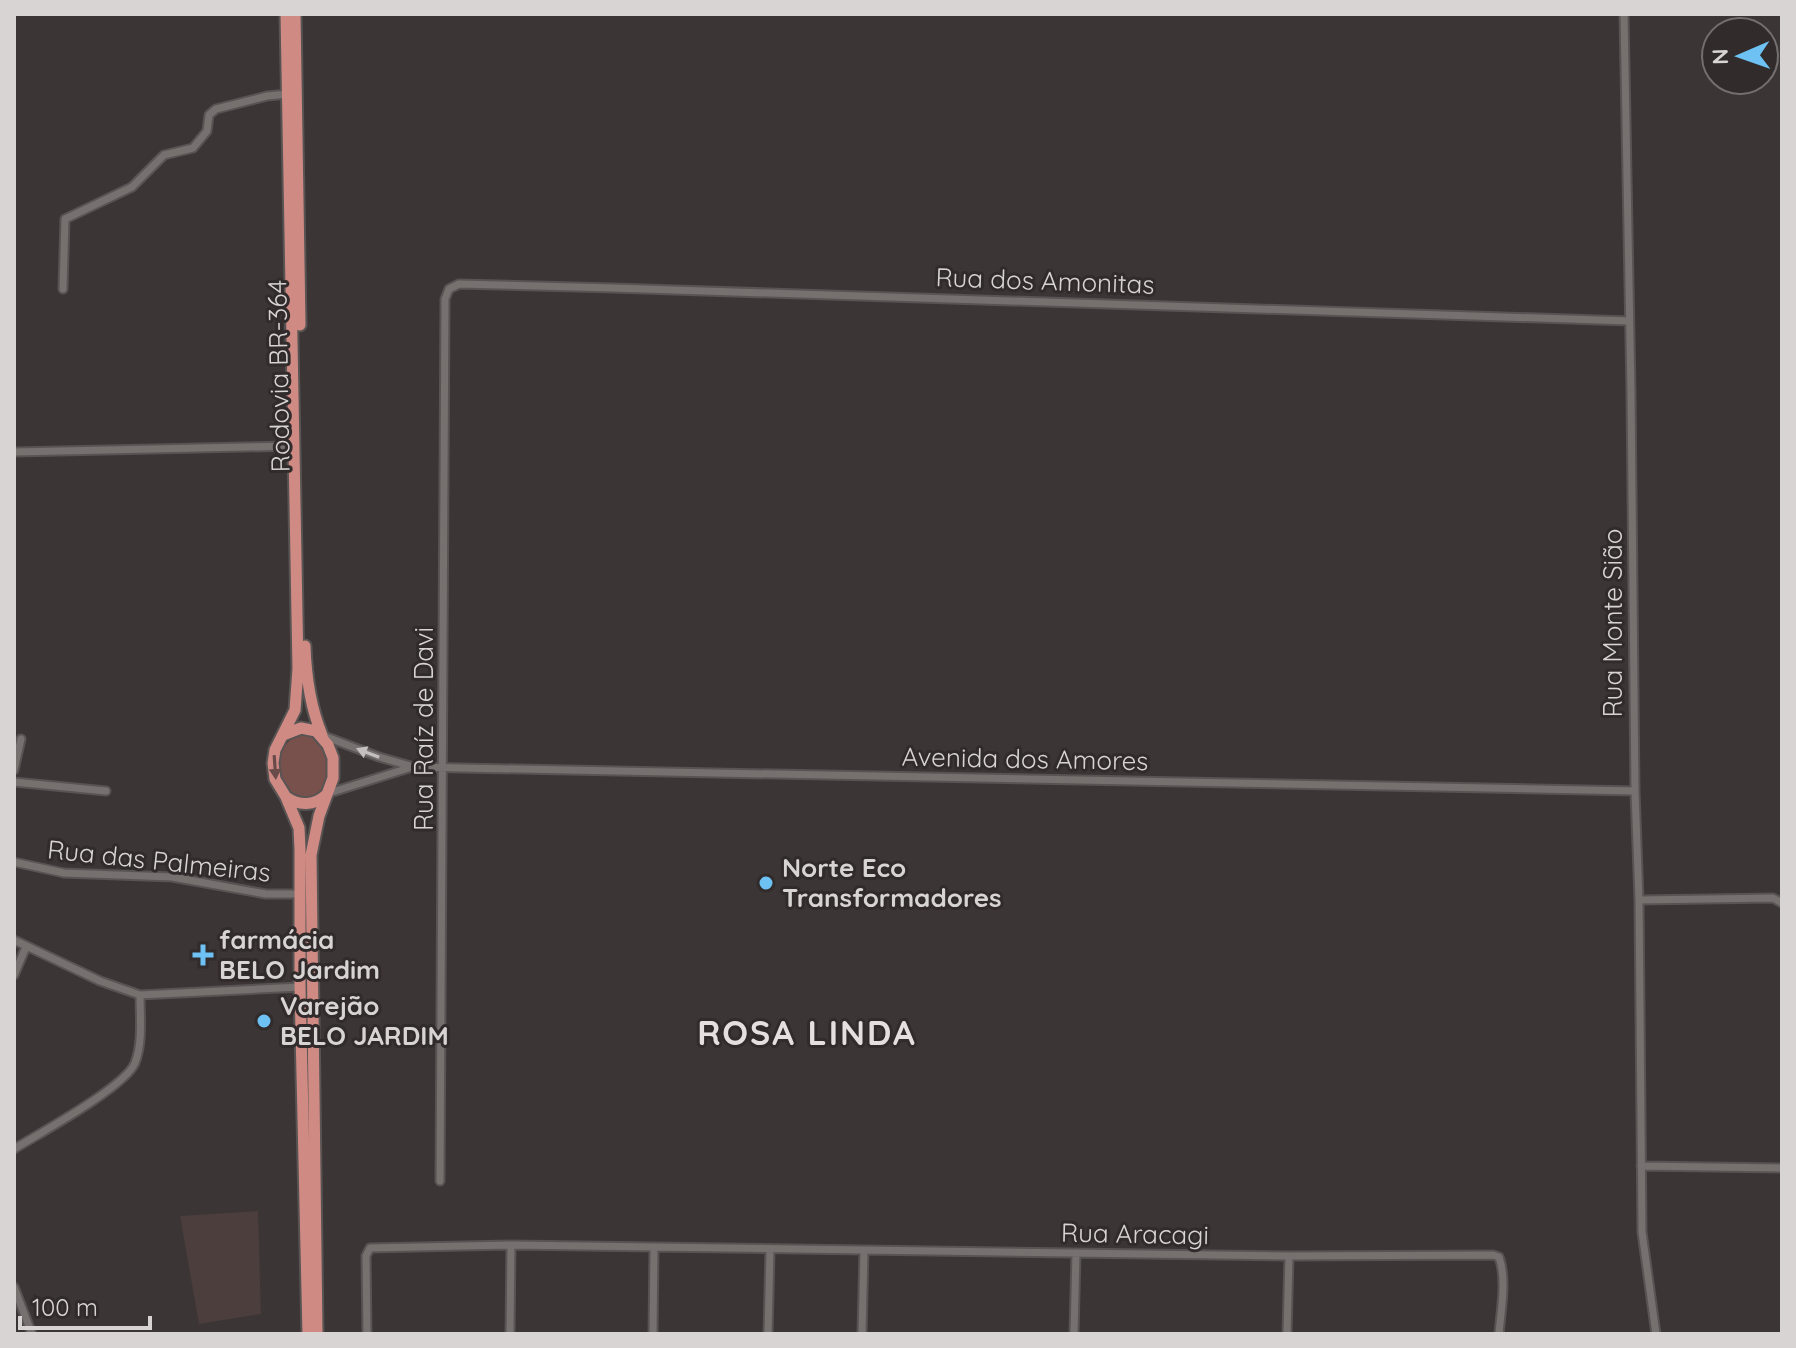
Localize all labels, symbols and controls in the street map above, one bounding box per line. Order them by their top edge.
north arrow [1700,16,1780,96]
text: N [1706,48,1734,65]
street label: Rua dos Amonitas [935,260,1155,301]
street label: Rodovia BR-364 [260,279,297,473]
street label: Rua Monte Sião [1596,528,1629,718]
street label: Rua Raíz de Davi [407,627,440,831]
street label: Avenida dos Amores [901,740,1149,777]
one-way arrow [355,746,379,758]
one-way arrow [269,755,282,780]
street label: Rua das Palmeiras [46,832,272,889]
place label: Norte Eco Transformadores [782,851,1002,914]
marker: Norte Eco Transformadores [757,874,775,892]
place label: farmácia BELO Jardim [219,923,380,986]
marker: farmácia BELO Jardim [194,946,212,964]
place label: Varejão BELO JARDIM [280,989,449,1052]
district label: ROSA LINDA [697,1011,917,1054]
marker: Varejão BELO JARDIM [255,1012,273,1030]
street label: Rua Aracagi [1061,1216,1209,1251]
scale bar [20,1280,150,1330]
text: 100 m [32,1292,98,1322]

